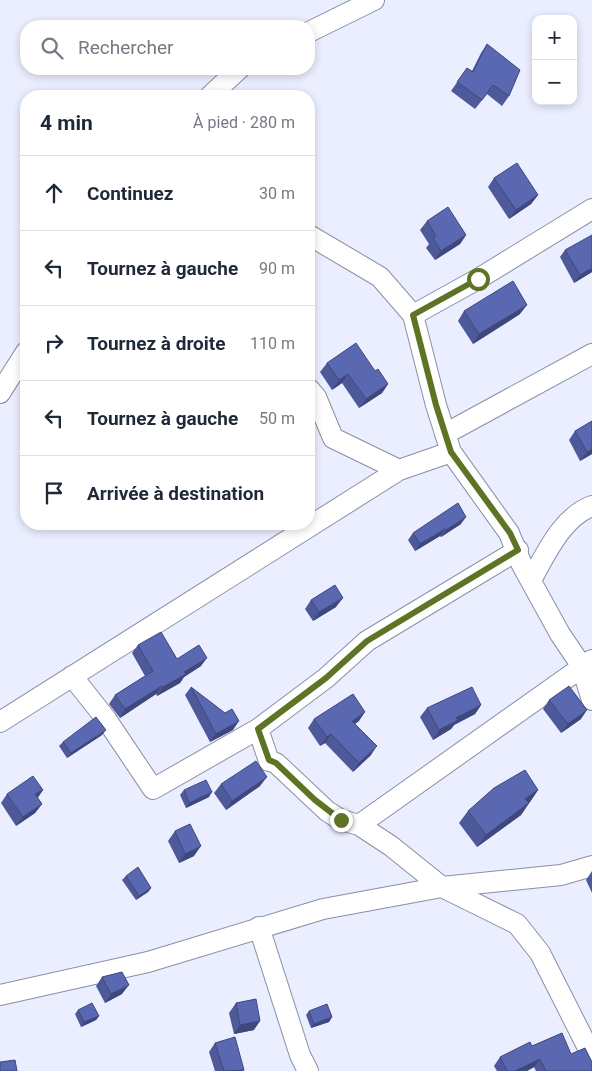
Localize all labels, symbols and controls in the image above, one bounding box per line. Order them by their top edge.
map controls [532,15,577,105]
button: + [532,15,577,60]
search box [20,20,315,75]
icon: search [38,34,66,62]
text: Rechercher [78,36,173,59]
button: − [532,60,577,105]
text: 4 min [40,111,93,135]
text: À pied · 280 m [193,113,295,132]
icon: ahead [40,179,68,207]
text: Continuez [87,182,173,205]
text: 30 m [259,184,295,203]
icon: left [40,254,68,282]
text: Tournez à gauche [87,257,238,280]
text: 90 m [259,259,295,278]
route start [467,268,490,291]
icon: right [40,329,68,357]
text: Tournez à droite [87,332,226,355]
text: 110 m [250,334,295,353]
icon: left [40,404,68,432]
text: Tournez à gauche [87,407,238,430]
text: 50 m [259,409,295,428]
icon: arrive [40,479,68,507]
text: Arrivée à destination [87,482,264,505]
route end [330,809,353,832]

